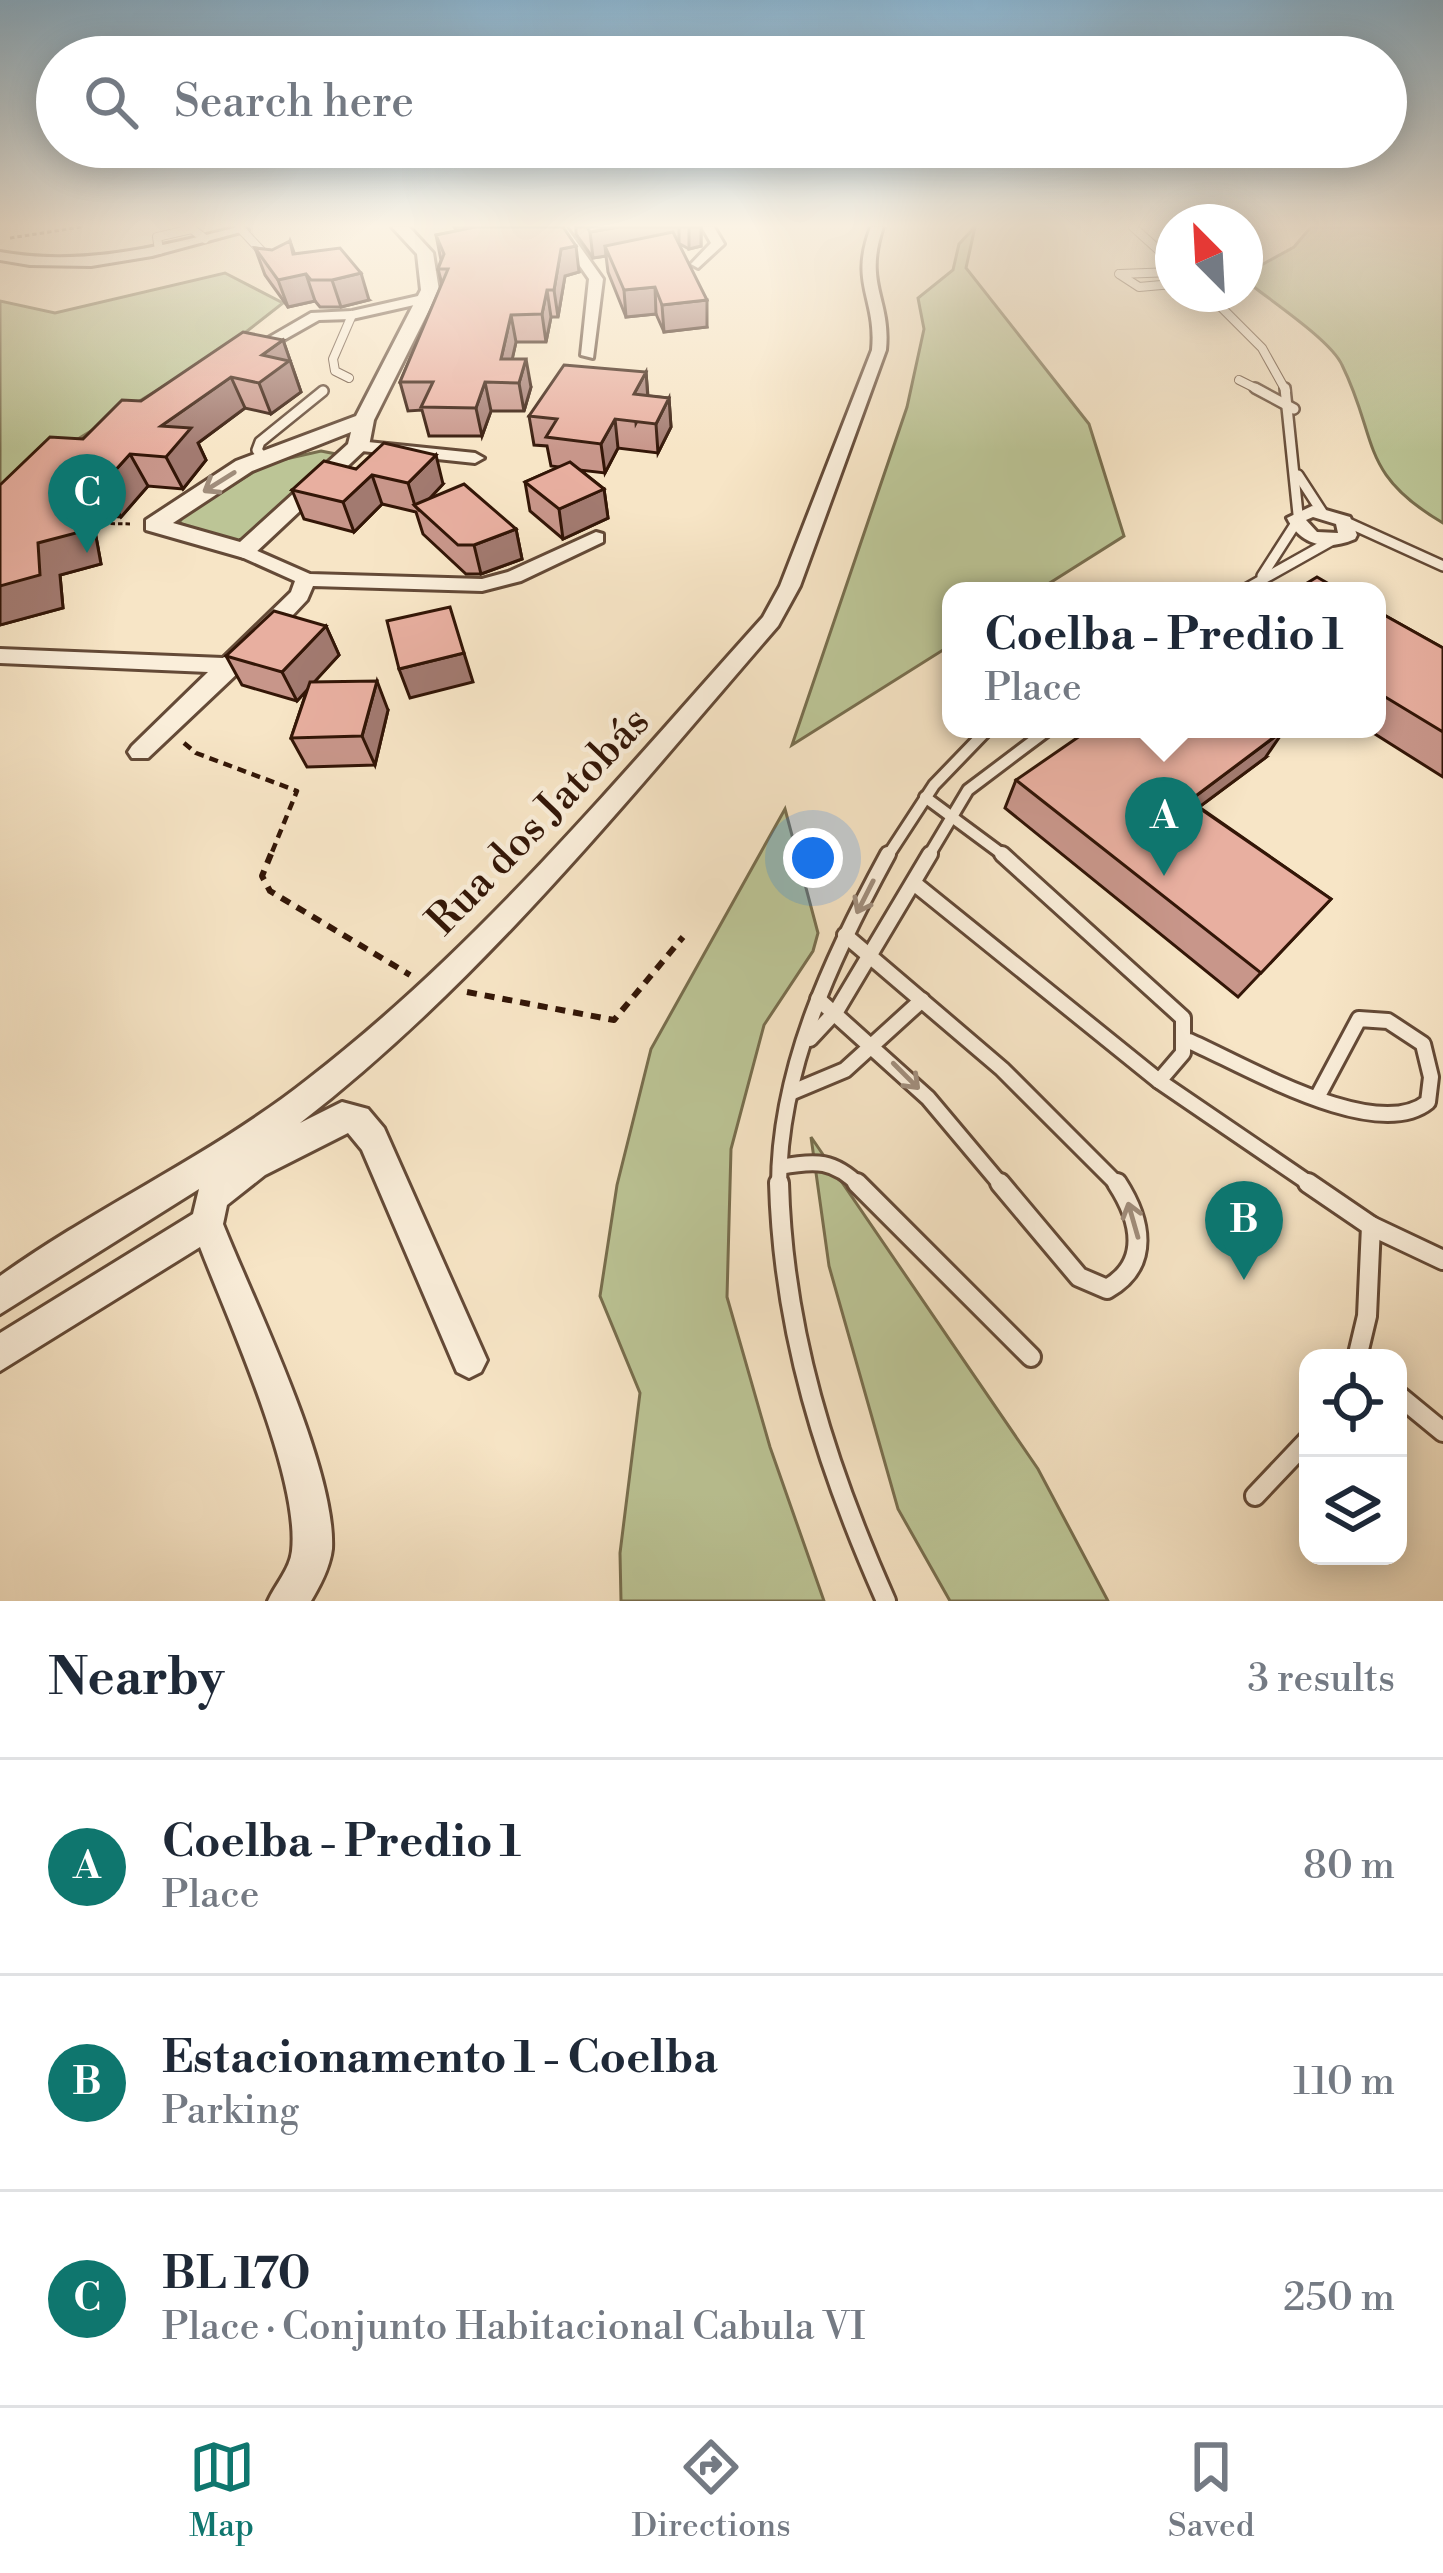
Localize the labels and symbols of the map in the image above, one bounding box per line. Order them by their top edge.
north arrow [1155,204,1263,312]
pin: C [48,454,126,553]
one-way arrow [202,469,236,494]
street label: Rua dos Jatobás [416,696,661,947]
pin: A [1125,777,1203,876]
your location [783,828,843,888]
one-way arrow [852,879,875,915]
one-way arrow [891,1061,919,1090]
pin: B [1205,1181,1283,1280]
one-way arrow [1121,1202,1143,1240]

